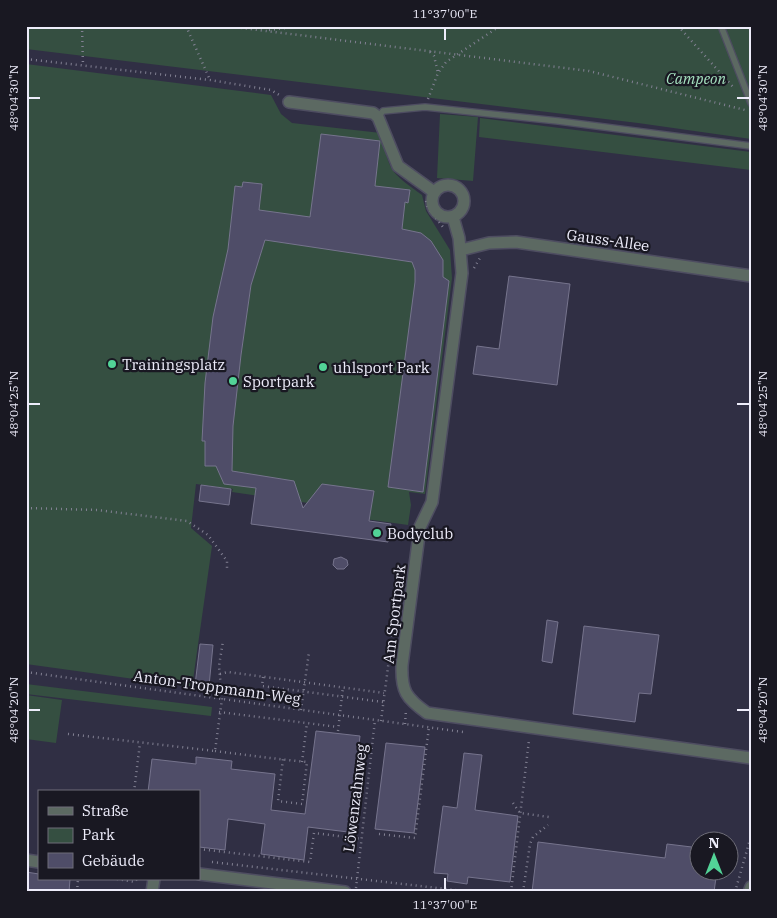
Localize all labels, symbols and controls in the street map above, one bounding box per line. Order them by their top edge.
text: 11°37'00"E [413,6,477,21]
text: 48°04'30"N [6,65,21,131]
text: 48°04'30"N [755,65,770,131]
park label: Campeon [666,69,727,88]
street label: Gauss-Allee [565,225,651,255]
place label: Trainingsplatz [122,355,225,374]
marker: Trainingsplatz [106,358,118,370]
place label: uhlsport Park [333,358,430,377]
marker: uhlsport Park [317,361,329,373]
text: 48°04'25"N [6,371,21,437]
text: 48°04'25"N [755,371,770,437]
place label: Sportpark [243,372,315,391]
marker: Sportpark [227,375,239,387]
place label: Bodyclub [387,524,453,543]
marker: Bodyclub [371,527,383,539]
street label: Am Sportpark [378,563,410,665]
street label: Anton-Troppmann-Weg [132,666,302,708]
text: 48°04'20"N [6,677,21,743]
text: 48°04'20"N [755,677,770,743]
street label: Löwenzahnweg [339,743,371,853]
legend [38,790,200,880]
text: Straße [82,801,129,820]
text: Park [82,825,115,844]
north arrow [690,830,740,880]
text: N [708,834,720,852]
text: Gebäude [82,851,145,870]
text: 11°37'00"E [413,897,477,912]

